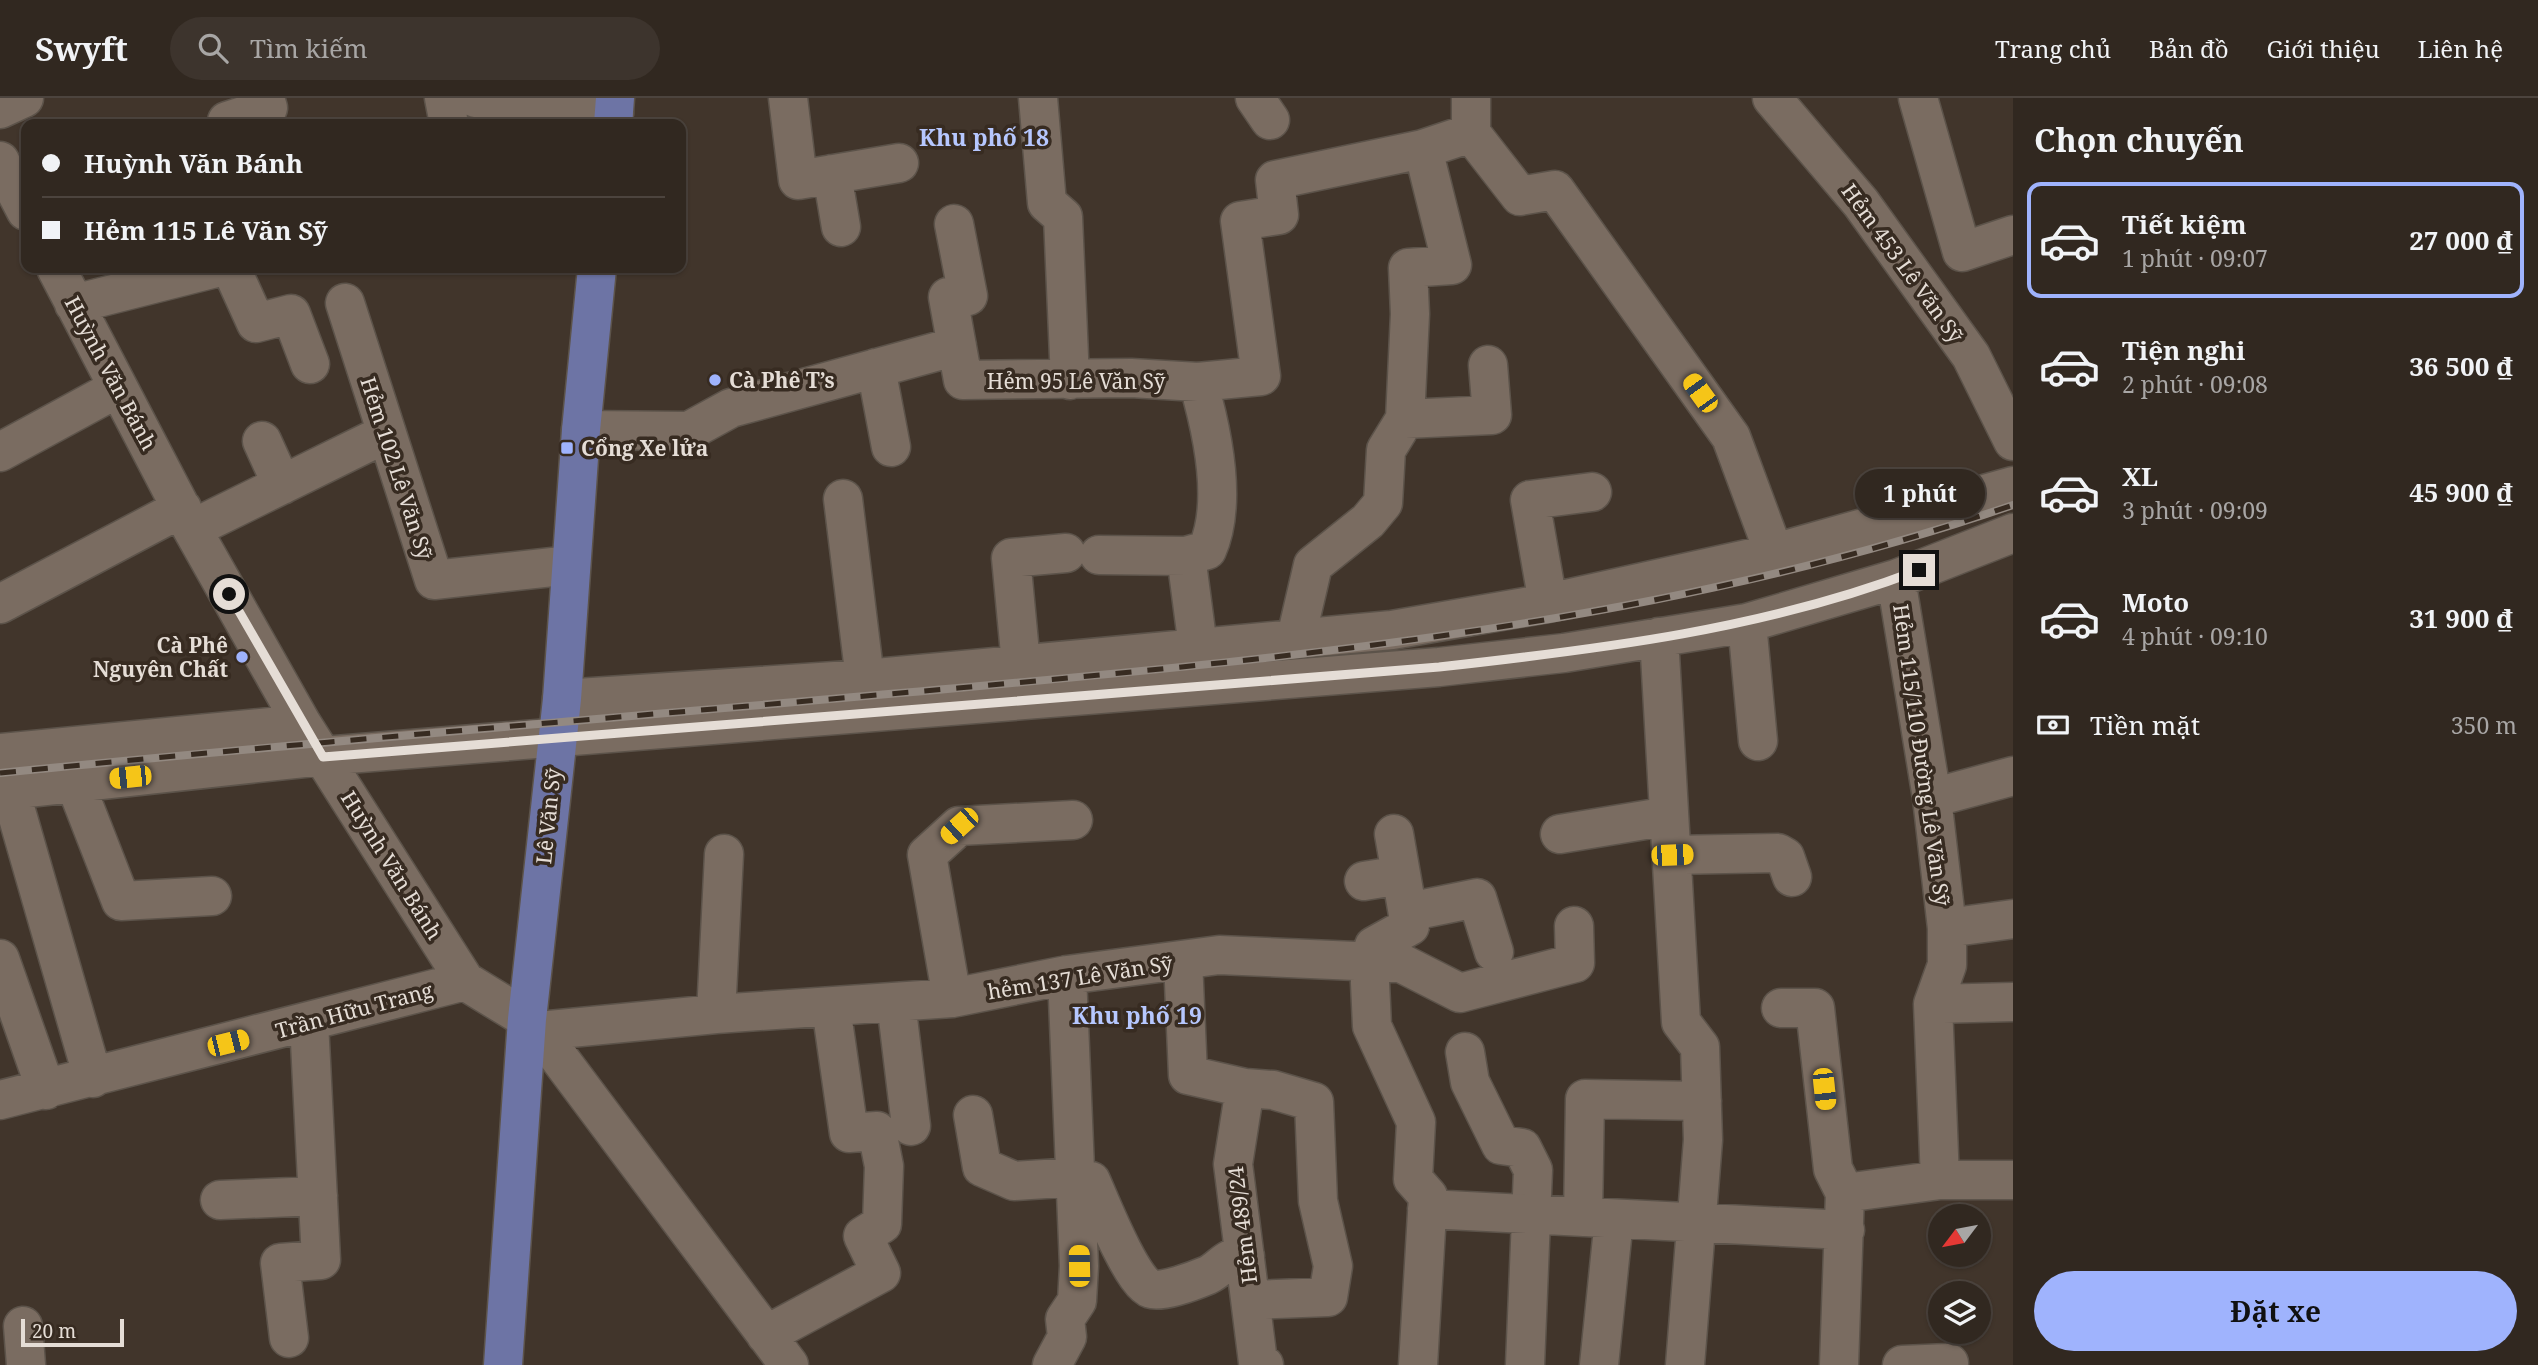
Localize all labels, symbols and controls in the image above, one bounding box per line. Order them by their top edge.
search box [170,17,660,80]
text: Swyft [35,26,128,71]
icon: search [194,29,232,67]
text: Tìm kiếm [250,30,368,66]
text: Trang chủ [1995,32,2111,65]
text: Bản đồ [2149,32,2228,65]
text: Giới thiệu [2266,32,2380,65]
text: Liên hệ [2418,32,2503,65]
text: Chọn chuyến [2034,118,2244,161]
district label: Khu phố 18 [919,121,1049,153]
text: Huỳnh Văn Bánh [84,145,303,181]
street label: Hẻm 453 Lê Văn Sỹ [1836,178,1970,348]
text: Tiết kiệm [2122,206,2247,242]
icon: car [2038,209,2101,272]
text: Hẻm 115 Lê Văn Sỹ [84,212,328,248]
text: 27 000 ₫ [2409,222,2513,258]
text: 1 phút · 09:07 [2122,242,2268,274]
street label: Huỳnh Văn Bánh [59,291,163,455]
text: Tiện nghi [2122,332,2246,368]
icon: car [2038,335,2101,398]
text: 36 500 ₫ [2409,348,2513,384]
place label: Cà Phê T’s [729,366,835,394]
street label: Hẻm 95 Lê Văn Sỹ [987,367,1165,395]
text: 2 phút · 09:08 [2122,368,2268,400]
car [1680,370,1721,416]
marker: Cà Phê T’s [707,372,723,388]
street label: Hẻm 102 Lê Văn Sỹ [354,373,440,563]
place label: Cổng Xe lửa [581,434,708,462]
marker: Cổng Xe lửa [559,440,575,456]
text: XL [2122,458,2158,494]
icon: car [2038,461,2101,524]
callout: 1 phút [1854,468,1984,518]
text: 45 900 ₫ [2409,474,2513,510]
text: 1 phút [1883,477,1957,509]
text: 3 phút · 09:09 [2122,494,2268,526]
route end [1903,554,1935,586]
route start [213,578,245,610]
text: Moto [2122,584,2189,620]
icon: car [2038,587,2101,650]
text: 31 900 ₫ [2409,600,2513,636]
street label: Hẻm 115/110 Đường Lê Văn Sỹ [1887,602,1957,908]
text: 4 phút · 09:10 [2122,620,2268,652]
place label: Cà Phê Nguyên Chất [93,631,228,683]
marker: Cà Phê Nguyên Chất [234,649,250,665]
icon: cash [2034,706,2072,744]
text: Tiền mặt [2090,707,2200,743]
text: 350 m [2451,709,2517,741]
car [109,764,152,790]
street label: Lê Văn Sỹ [529,766,567,865]
street label: Huỳnh Văn Bánh [335,785,449,945]
car [937,804,982,848]
car [1651,844,1694,866]
street label: hẻm 137 Lê Văn Sỹ [985,949,1175,1005]
street label: Trần Hữu Trang [272,975,436,1044]
district label: Khu phố 19 [1072,999,1202,1031]
car [206,1028,251,1058]
car [1812,1067,1837,1111]
street label: Hẻm 489/24 [1221,1165,1263,1285]
north arrow [1928,1204,1992,1267]
map controls [1928,1204,1991,1344]
car [1069,1245,1090,1287]
button: Đặt xe [2034,1271,2517,1351]
button: layers [1928,1281,1991,1344]
scale bar [21,1316,124,1348]
text: 20 m [32,1318,76,1344]

